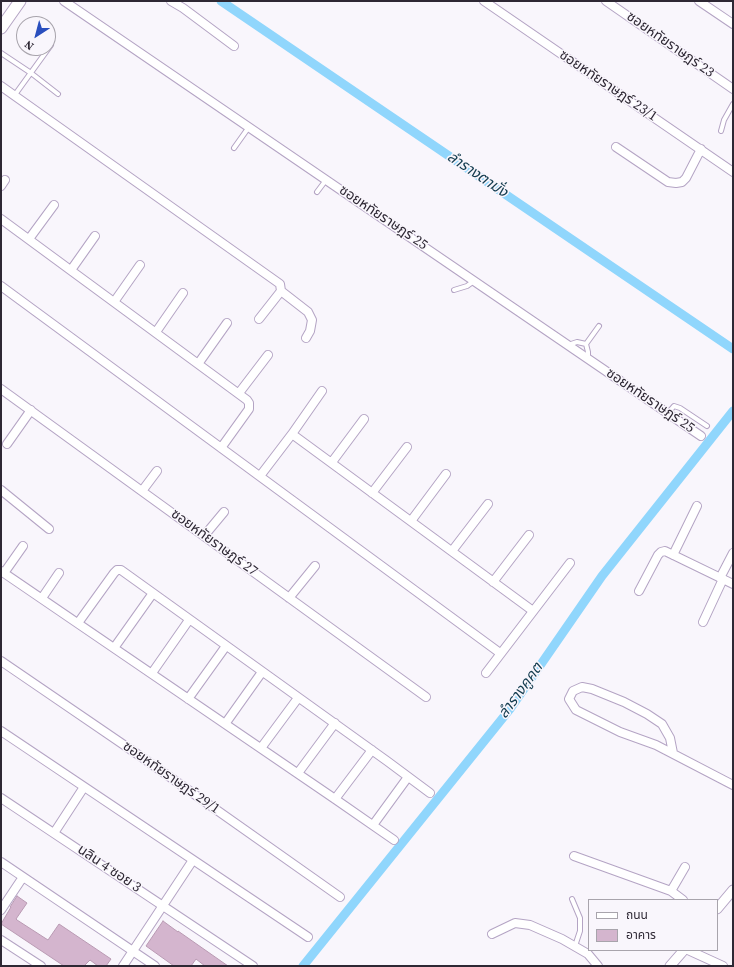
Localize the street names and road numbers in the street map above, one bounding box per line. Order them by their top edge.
street label: ซอยหทัยราษฎร์ 23 [623,9,717,81]
street label: ซอยหทัยราษฎร์ 23/1 [556,47,660,125]
street label: ซอยหทัยราษฎร์ 25 [336,182,430,254]
street label: ซอยหทัยราษฎร์ 25 [603,365,697,437]
street label: ซอยหทัยราษฎร์ 27 [167,506,261,580]
street label: ซอยหทัยราษฎร์ 29/1 [119,738,223,818]
street label: นลิน 4 ซอย 3 [74,842,144,896]

